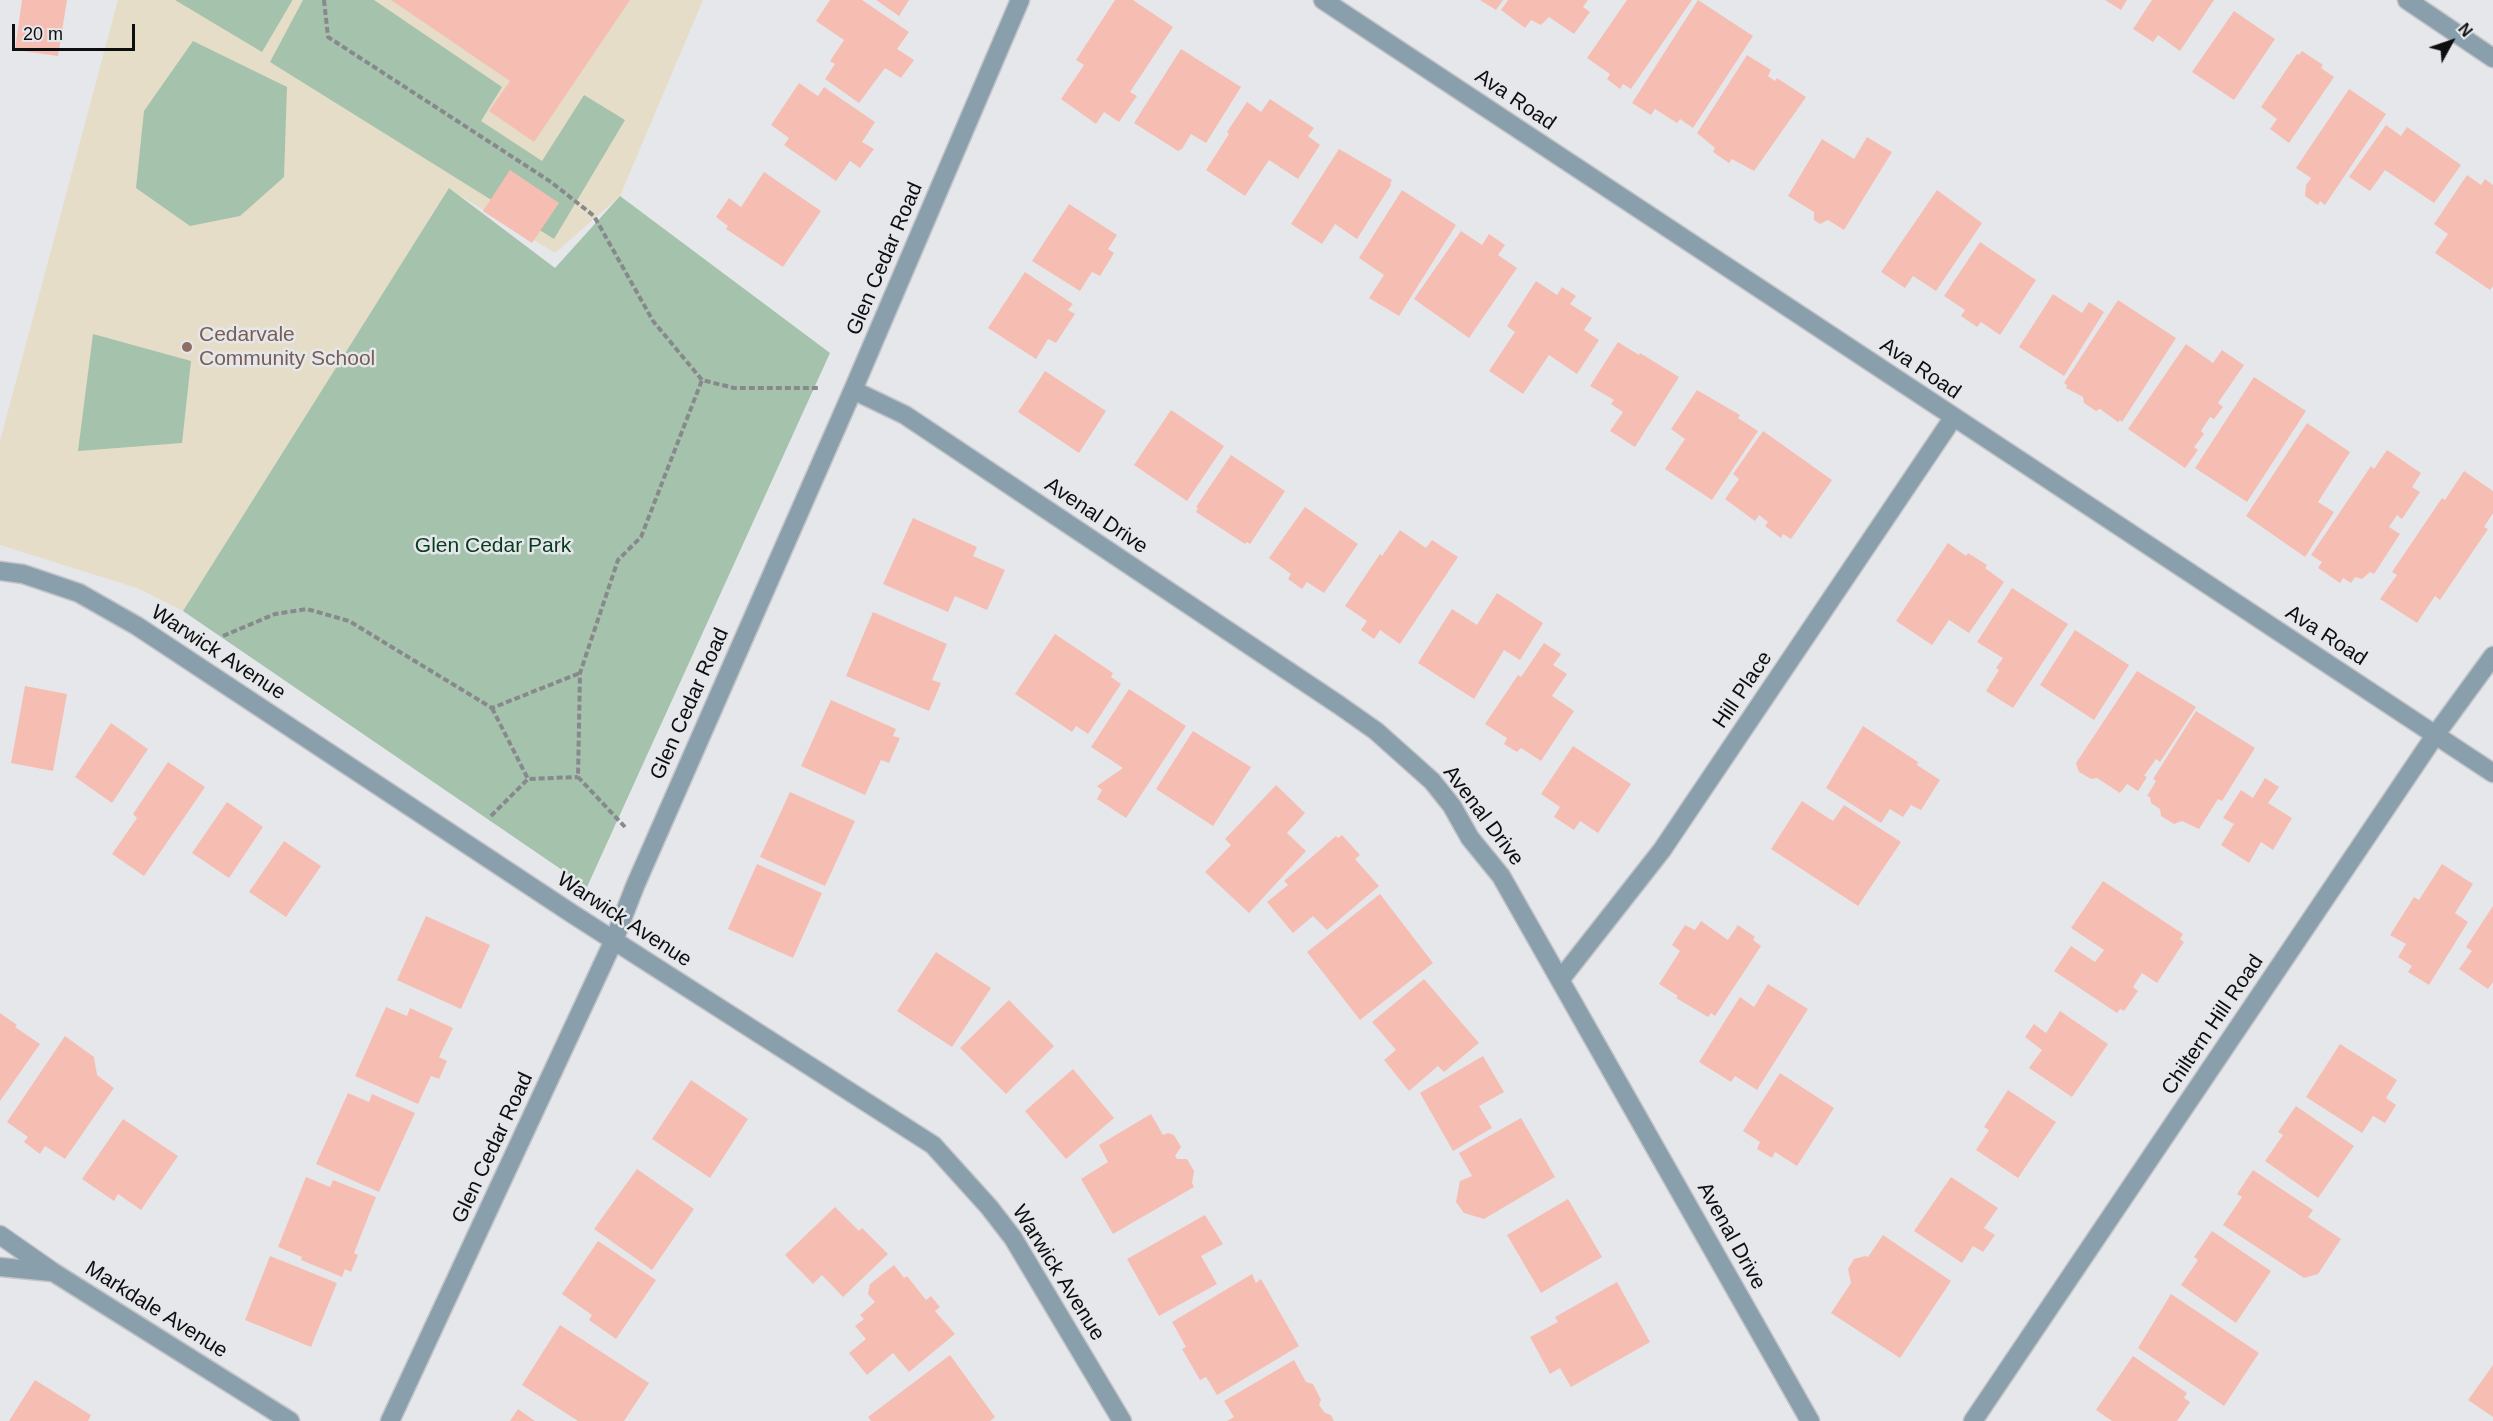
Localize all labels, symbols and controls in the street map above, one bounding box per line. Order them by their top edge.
scale bar [15,12,138,50]
north arrow [2421,12,2481,72]
text: N [2455,20,2475,40]
text: 20 m [23,24,63,44]
street label: Ava Road [1470,64,1560,136]
street label: Glen Cedar Road [841,179,929,339]
place label: Cedarvale Community School [199,322,375,372]
street label: Ava Road [1875,333,1965,405]
marker: Cedarvale Community School [180,340,194,354]
street label: Avenal Drive [1040,472,1152,560]
park label: Glen Cedar Park [415,533,571,559]
street label: Warwick Avenue [146,600,290,706]
street label: Ava Road [2281,600,2371,672]
street label: Glen Cedar Road [645,624,735,784]
street label: Hill Place [1708,647,1778,733]
street label: Avenal Drive [1437,761,1529,871]
street label: Warwick Avenue [552,867,696,973]
street label: Chiltern Hill Road [2157,950,2269,1100]
street label: Glen Cedar Road [447,1069,539,1227]
street label: Avenal Drive [1691,1178,1771,1294]
street label: Warwick Avenue [1006,1201,1110,1345]
street label: Markdale Avenue [80,1256,232,1364]

